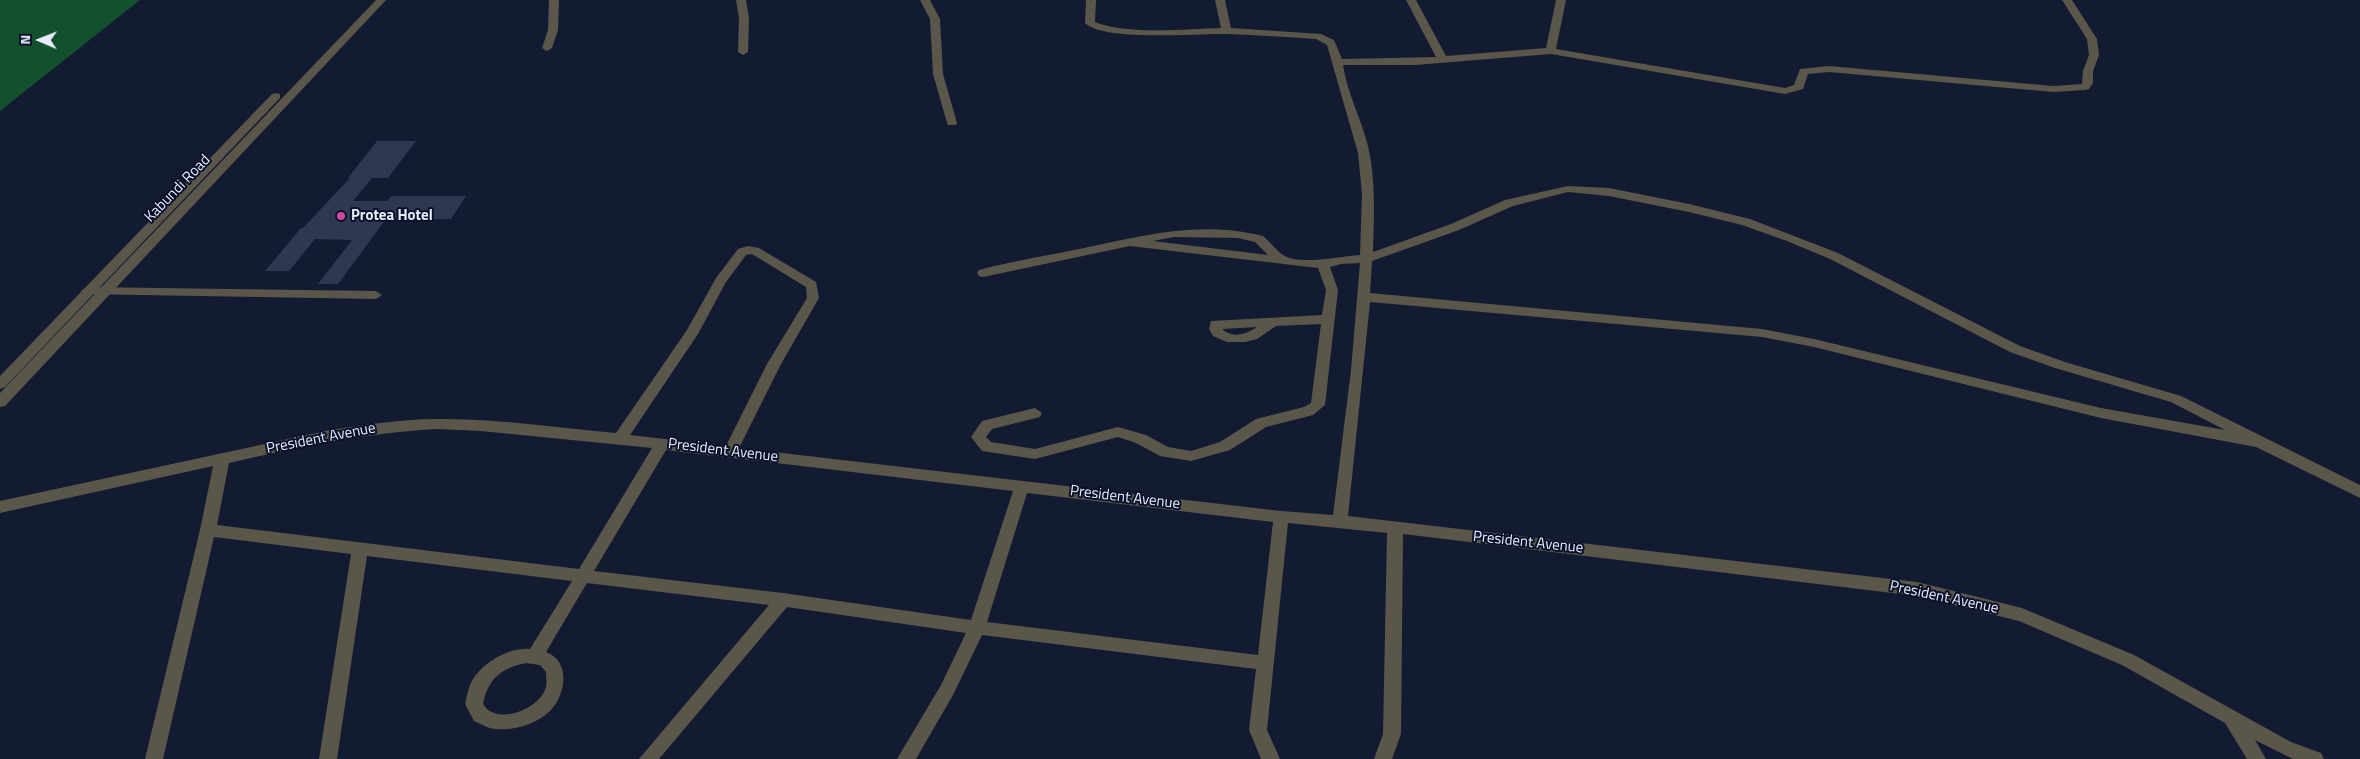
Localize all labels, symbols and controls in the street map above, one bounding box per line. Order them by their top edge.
north arrow [15,15,65,65]
text: N [14,35,35,45]
street label: Kabundi Road [141,151,215,227]
place label: Protea Hotel [351,207,433,225]
marker: Protea Hotel [335,210,347,222]
street label: President Avenue [265,420,377,458]
street label: President Avenue [667,435,779,467]
street label: President Avenue [1069,482,1181,514]
street label: President Avenue [1472,528,1584,558]
street label: President Avenue [1888,578,2000,618]

